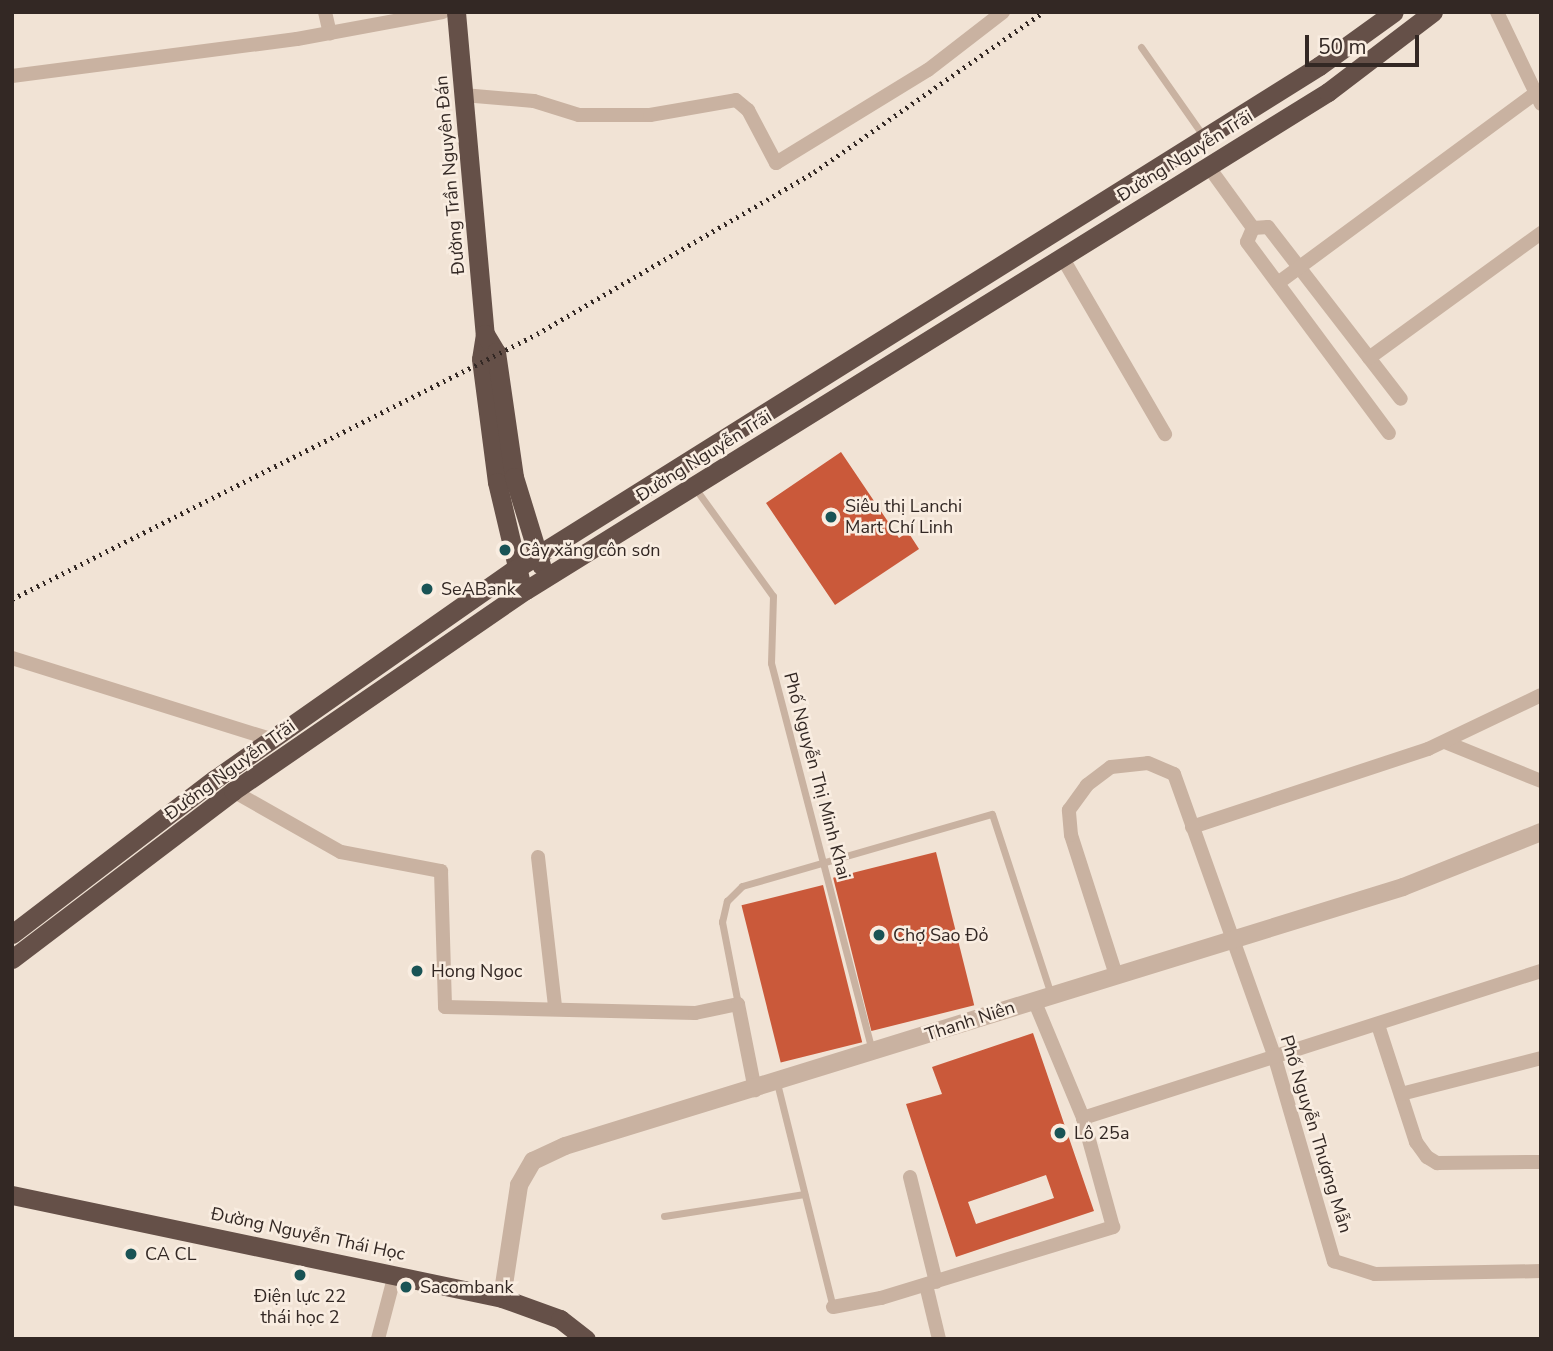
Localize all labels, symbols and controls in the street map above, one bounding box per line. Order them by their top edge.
scale bar [1308,21,1422,65]
text: 50 m [1318,33,1367,61]
street label: Đường Trần Nguyên Đán [431,75,469,275]
street label: Đường Nguyễn Trãi [1113,106,1257,206]
street label: Đường Nguyễn Trãi [632,406,776,506]
place label: Siêu thị Lanchi Mart Chí Linh [845,496,962,538]
marker: Siêu thị Lanchi Mart Chí Linh [823,509,839,525]
place label: Cây xăng côn sơn [519,539,660,561]
marker: Cây xăng côn sơn [497,542,513,558]
place label: SeABank [441,578,516,600]
marker: SeABank [419,581,435,597]
street label: Phố Nguyễn Thị Minh Khai [779,670,855,882]
street label: Đường Nguyễn Trãi [161,715,299,825]
place label: Chợ Sao Đỏ [893,924,989,946]
marker: Chợ Sao Đỏ [871,927,887,943]
place label: Hong Ngoc [431,960,522,982]
marker: Hong Ngoc [409,963,425,979]
street label: Thanh Niên [922,996,1018,1046]
street label: Phố Nguyễn Thượng Mẫn [1276,1033,1356,1235]
place label: Lô 25a [1074,1122,1129,1144]
marker: Lô 25a [1052,1125,1068,1141]
street label: Đường Nguyễn Thái Học [209,1203,407,1265]
place label: CA CL [145,1243,196,1265]
marker: CA CL [123,1246,139,1262]
marker: Điện lực 22 thái học 2 [292,1267,308,1283]
place label: Sacombank [420,1276,513,1298]
marker: Sacombank [398,1279,414,1295]
place label: Điện lực 22 thái học 2 [254,1286,346,1328]

